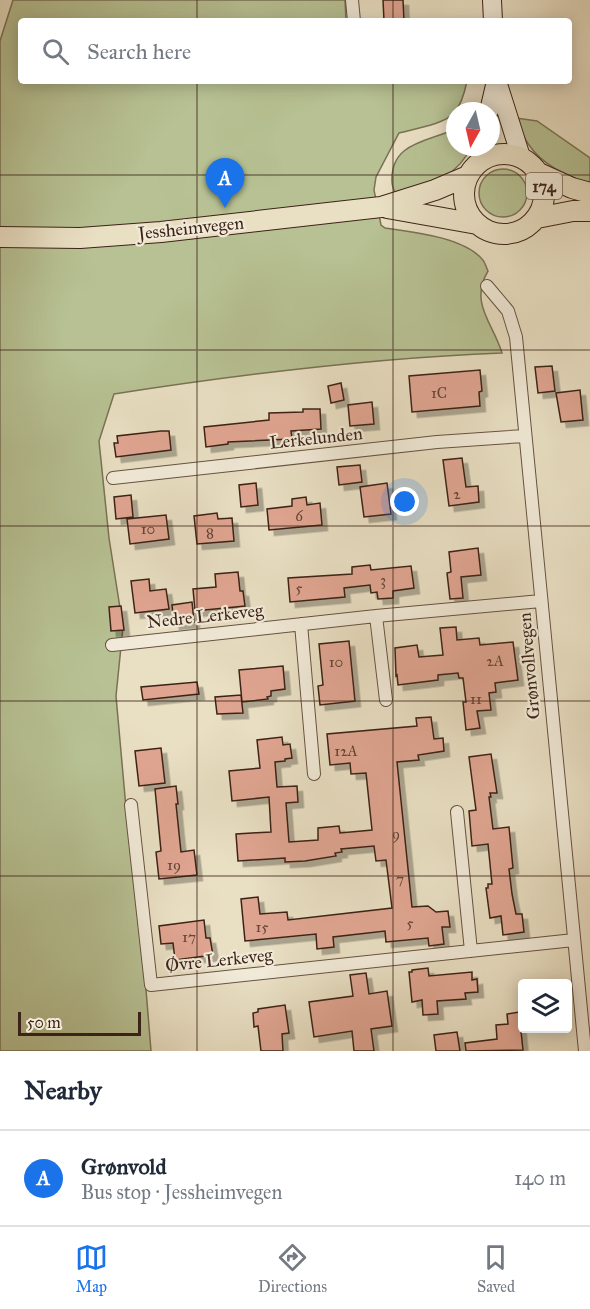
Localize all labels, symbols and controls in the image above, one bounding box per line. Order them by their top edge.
search box [18,18,572,84]
icon: search [39,35,72,68]
text: Search here [87,38,191,65]
north arrow [446,102,500,156]
pin: A [206,158,244,208]
road number: 174 [526,173,562,199]
street label: Jessheimvegen [135,211,245,246]
house number: 1C [431,384,447,402]
street label: Lerkelunden [268,422,364,454]
house number: 2 [453,485,461,503]
your location [390,487,419,516]
house number: 6 [295,507,304,525]
house number: 10 [141,520,155,538]
house number: 8 [206,524,214,542]
house number: 3 [380,571,386,589]
house number: 5 [296,579,303,597]
street label: Nedre Lerkeveg [146,599,265,634]
street label: Grønvollvegen [513,611,546,720]
house number: 2A [486,652,504,670]
house number: 10 [329,653,343,671]
house number: 11 [470,690,482,708]
house number: 12A [334,742,358,760]
house number: 9 [392,825,400,843]
house number: 19 [167,856,181,874]
house number: 7 [396,870,404,888]
house number: 5 [407,914,414,932]
house number: 15 [256,918,268,936]
house number: 17 [182,928,196,946]
street label: Øvre Lerkeveg [164,943,274,978]
map controls [518,979,572,1033]
button: layers [518,979,572,1033]
scale bar [18,1009,141,1036]
text: 50 m [27,1013,61,1032]
text: Nearby [24,1074,102,1106]
text: Grønvold [81,1153,167,1180]
text: A [37,1166,50,1190]
text: 140 m [514,1166,566,1190]
text: Bus stop · Jessheimvegen [81,1180,282,1204]
tab: Map [75,1241,108,1296]
tab: Directions [258,1241,327,1296]
tab: Saved [477,1241,515,1296]

